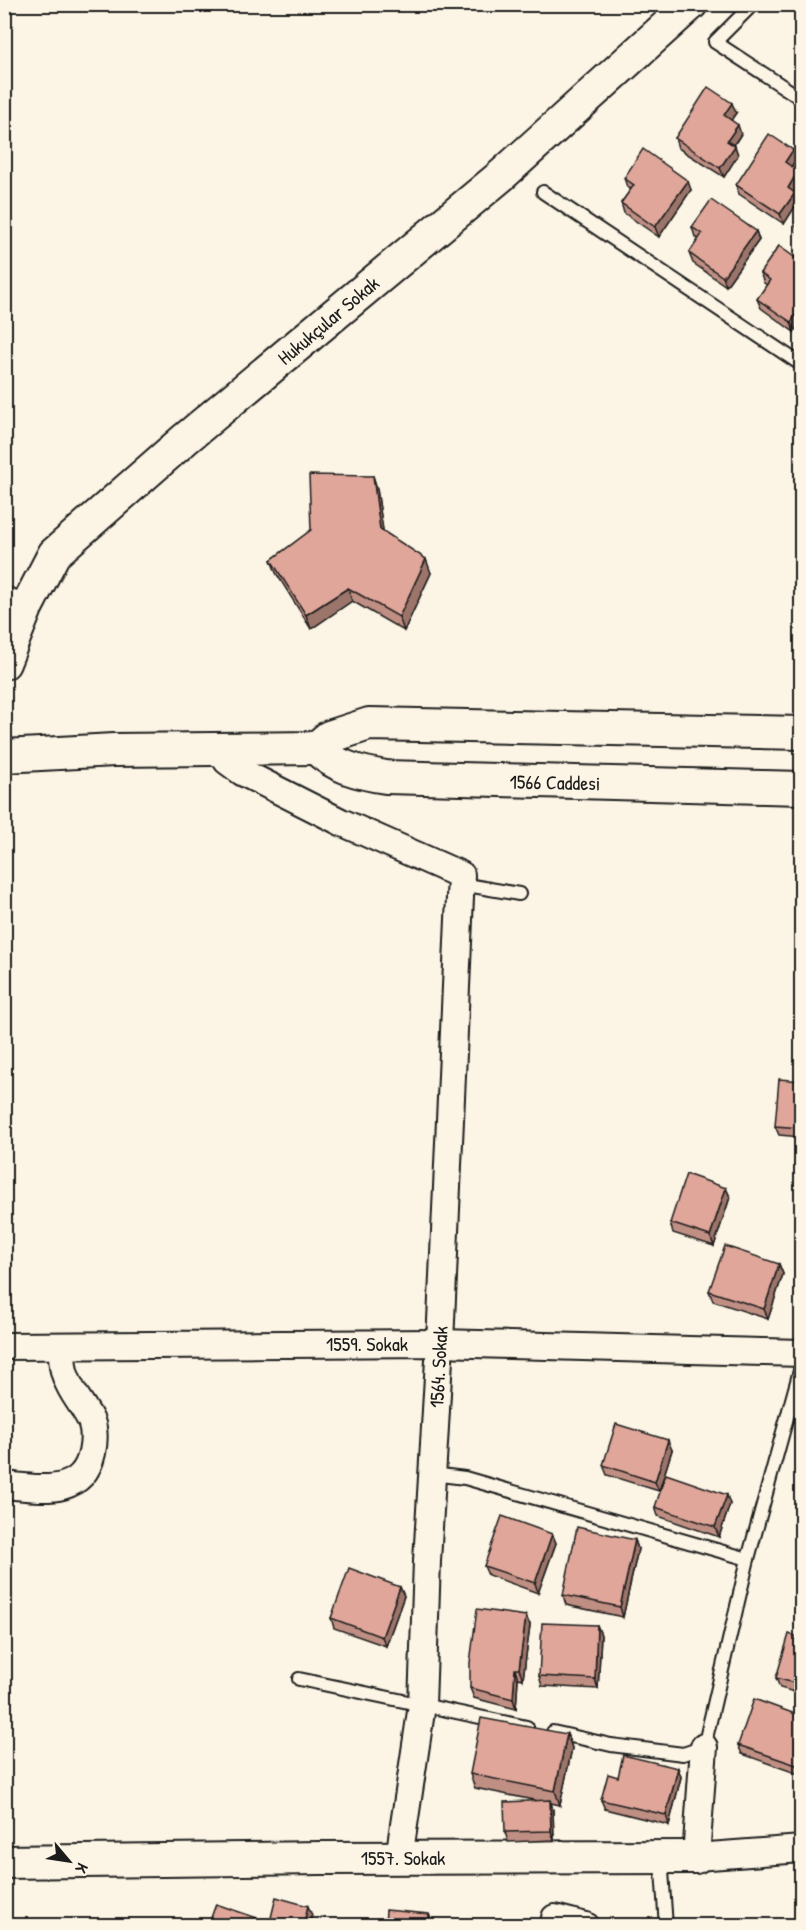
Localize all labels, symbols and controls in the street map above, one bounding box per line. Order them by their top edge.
street label: Hukukçular Sokak [271,270,385,370]
street label: 1566 Caddesi [509,768,601,796]
street label: 1564. Sokak [422,1325,454,1409]
street label: 1559. Sokak [326,1330,408,1357]
north arrow [39,1831,99,1891]
street label: 1557. Sokak [361,1844,445,1871]
text: K [70,1859,94,1878]

